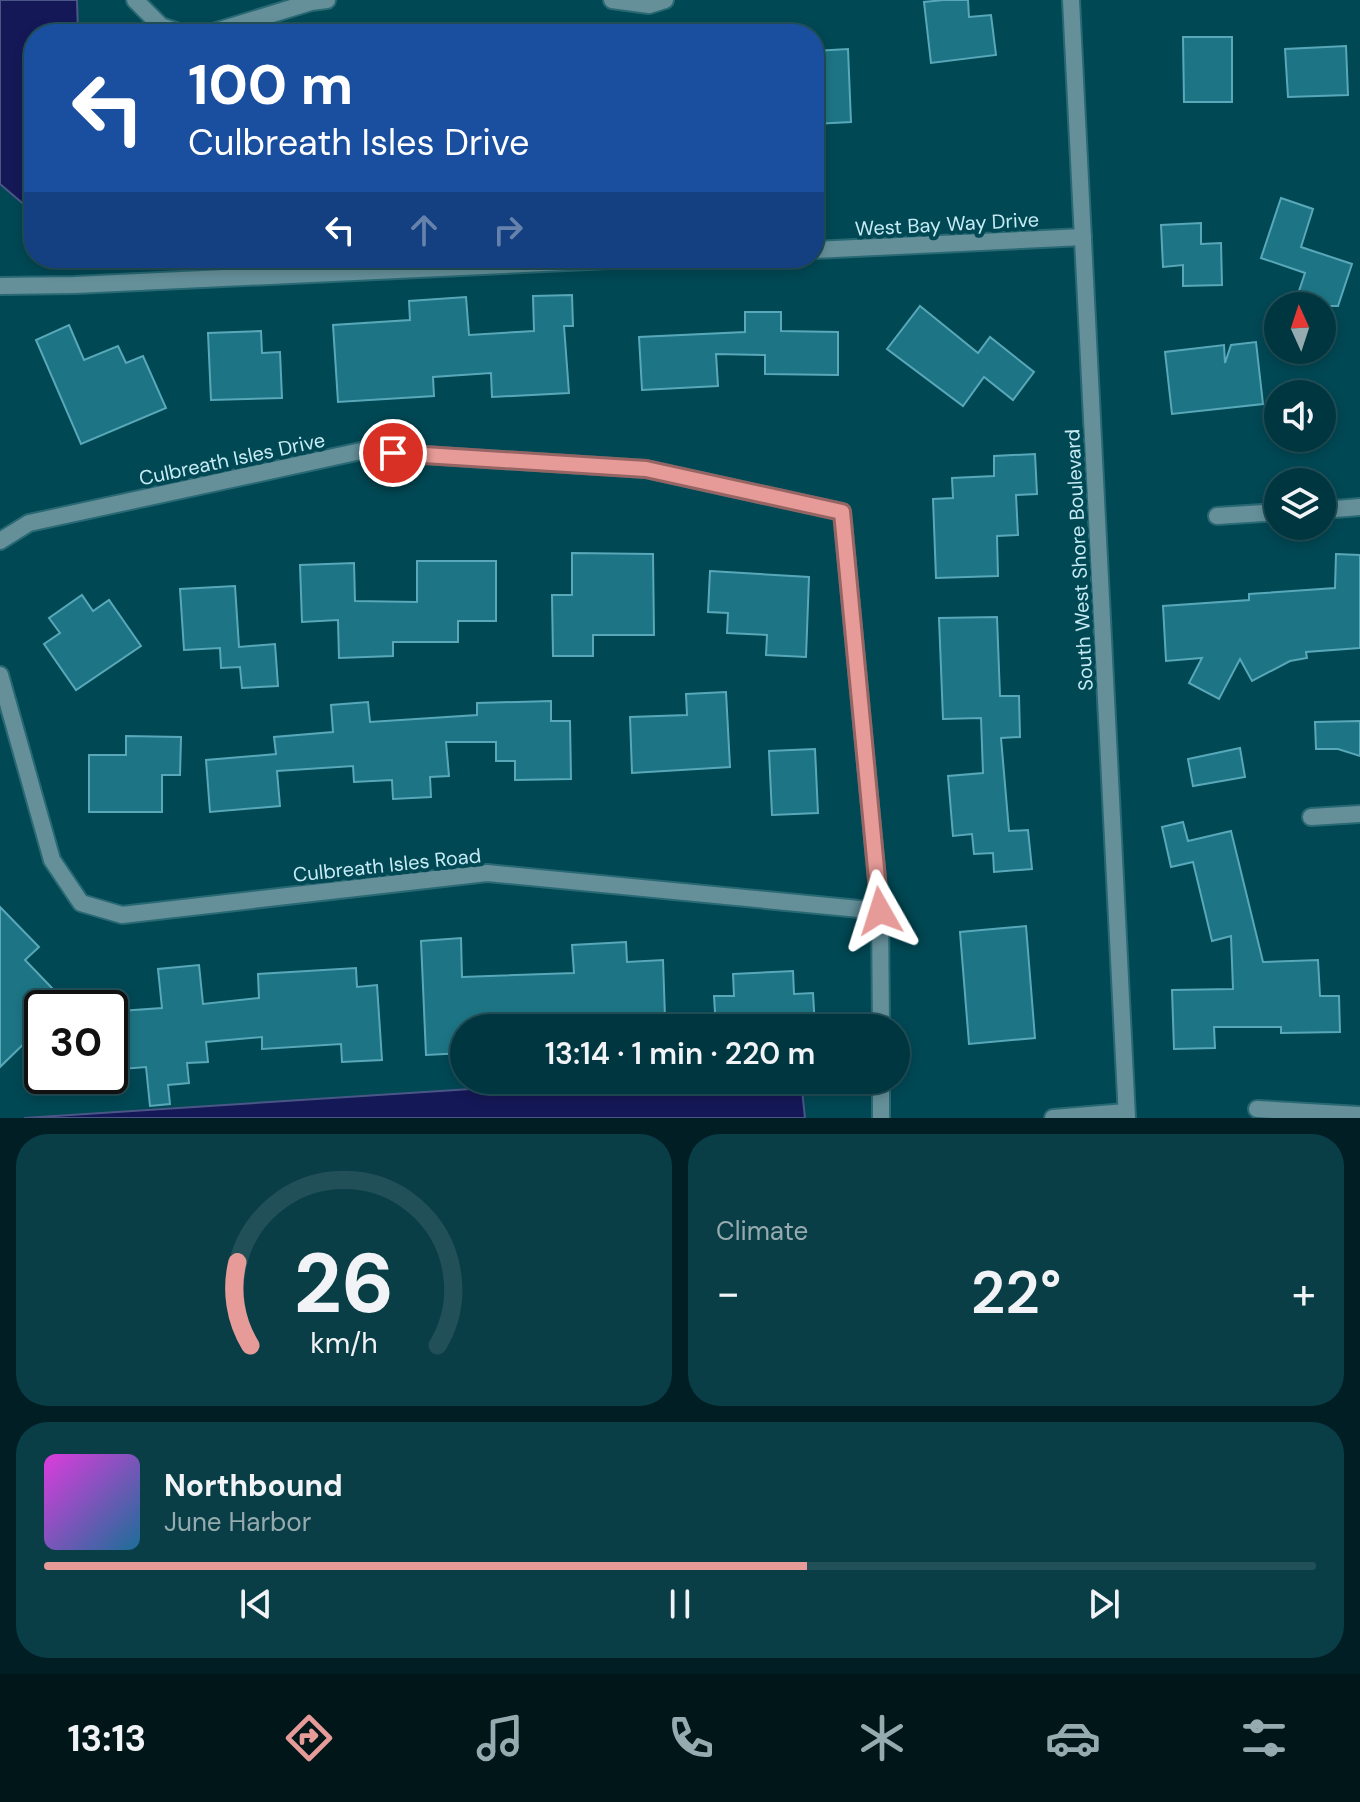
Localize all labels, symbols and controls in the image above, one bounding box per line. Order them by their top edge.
text: 100 m [188,48,353,121]
icon: left [56,56,160,160]
text: Culbreath Isles Drive [188,119,529,166]
street label: West Bay Way Drive [854,206,1040,242]
icon: left [318,208,362,252]
icon: ahead [402,208,446,252]
icon: right [486,208,530,252]
north arrow [1264,292,1336,364]
map controls [1264,292,1336,540]
button: sound [1264,380,1336,452]
pin [359,419,427,487]
street label: Culbreath Isles Drive [137,427,327,491]
street label: South West Shore Boulevard [1059,429,1099,691]
icon: arrive [371,431,415,475]
button: layers [1264,468,1336,540]
street label: Culbreath Isles Road [292,842,482,888]
position arrow [838,869,922,953]
speed limit sign: 30 [24,990,128,1094]
text: 13:14 · 1 min · 220 m [545,1034,815,1073]
text: Climate [716,1214,808,1248]
text: 26 [294,1229,394,1338]
text: 22° [971,1253,1061,1332]
text: − [716,1264,740,1322]
text: + [1292,1264,1316,1322]
text: km/h [310,1325,378,1362]
text: Northbound [164,1466,343,1505]
text: June Harbor [164,1505,311,1539]
icon: previous [234,1582,278,1626]
icon: pause [658,1582,702,1626]
icon: next [1082,1582,1126,1626]
icon: directions [281,1710,337,1766]
icon: music [472,1710,528,1766]
icon: phone [663,1710,719,1766]
icon: climate [854,1710,910,1766]
icon: car [1045,1710,1101,1766]
icon: filters [1236,1710,1292,1766]
text: 13:13 [68,1715,146,1762]

